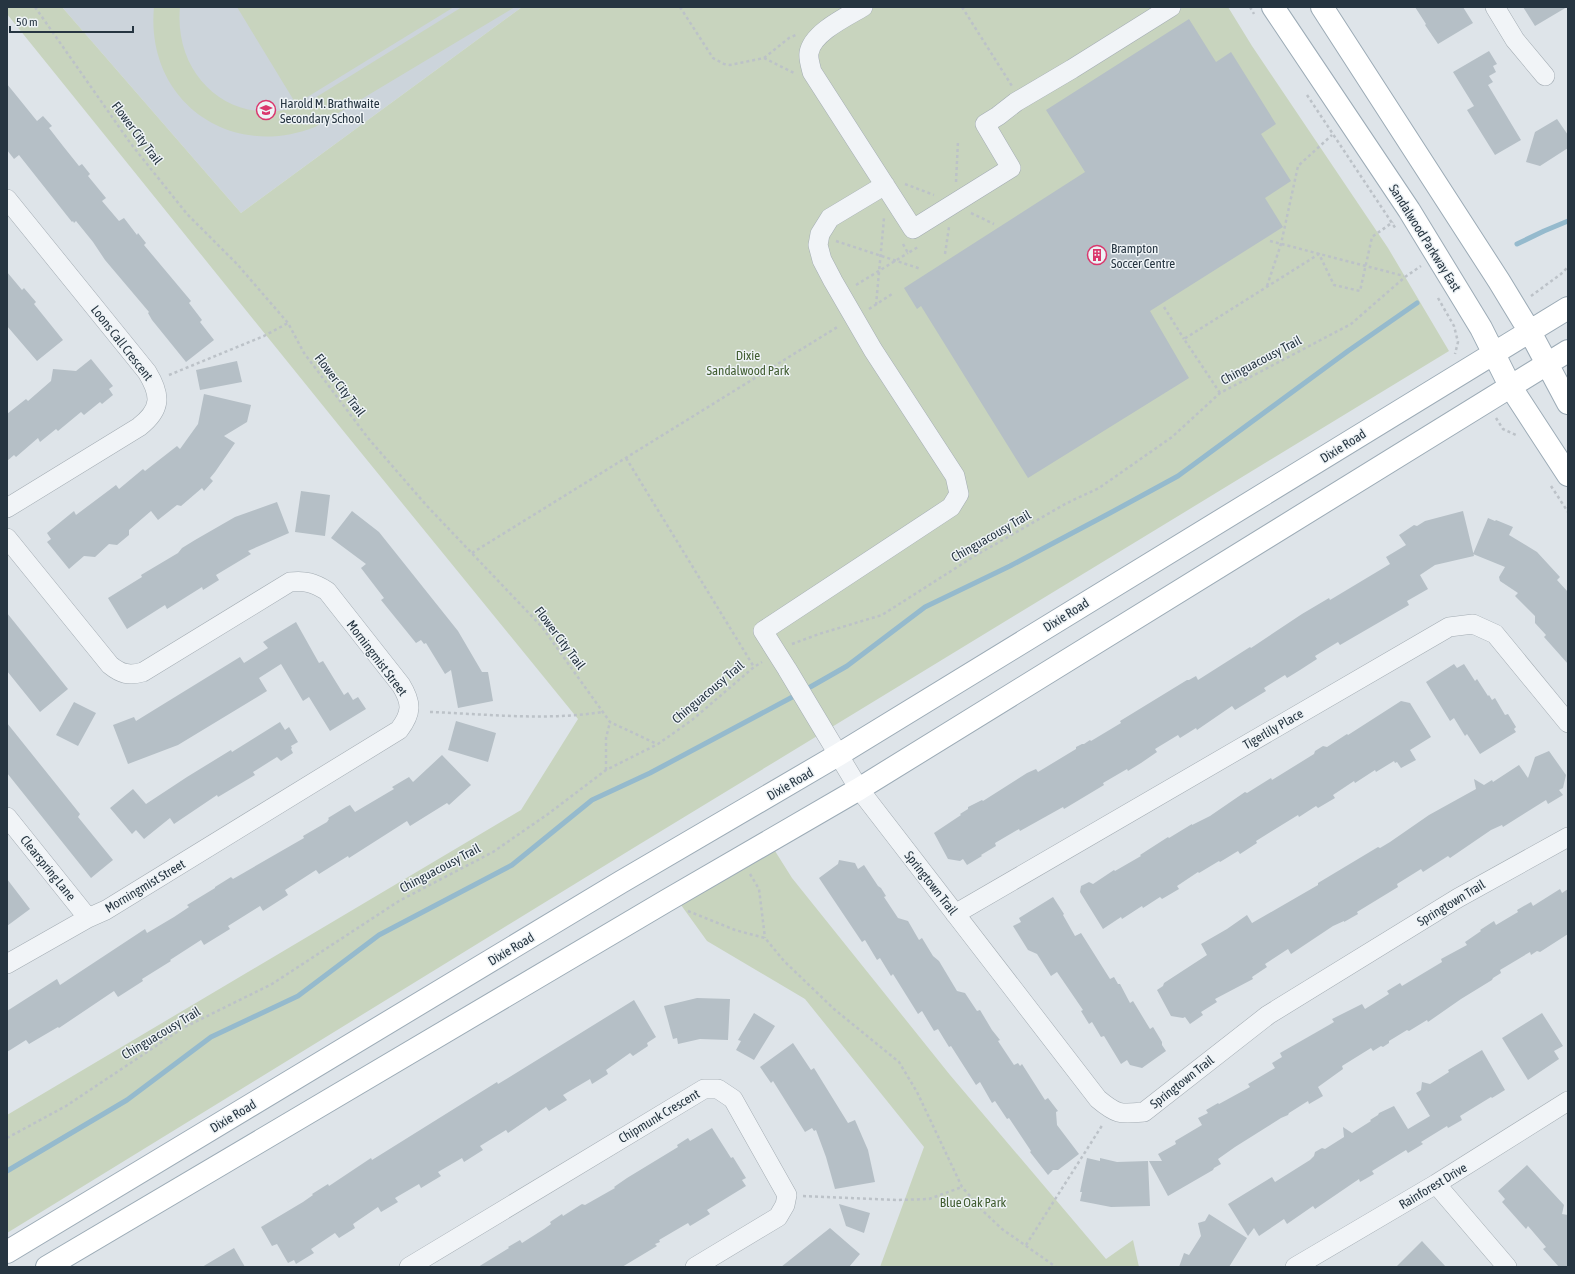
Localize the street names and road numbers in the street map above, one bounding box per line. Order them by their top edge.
street label: Flower City Trail [109,99,166,168]
street label: Sandalwood Parkway East [1386,182,1464,295]
street label: Loons Call Crescent [88,302,156,384]
street label: Chinguacousy Trail [1218,332,1304,388]
street label: Flower City Trail [312,351,369,420]
street label: Dixie Road [1317,426,1369,466]
street label: Chinguacousy Trail [949,507,1034,565]
street label: Dixie Road [1040,595,1092,635]
street label: Flower City Trail [532,604,589,673]
street label: Morningmist Street [344,617,410,699]
street label: Chinguacousy Trail [669,657,747,726]
street label: Tigerlily Place [1240,706,1306,752]
street label: Dixie Road [764,765,816,803]
street label: Clearspring Lane [17,832,79,904]
street label: Chinguacousy Trail [397,840,483,896]
street label: Springtown Trail [901,848,961,918]
street label: Morningmist Street [102,856,188,916]
street label: Springtown Trail [1414,877,1488,929]
street label: Dixie Road [485,929,537,969]
street label: Chinguacousy Trail [119,1003,204,1062]
street label: Springtown Trail [1147,1052,1217,1112]
street label: Chipmunk Crescent [616,1086,702,1146]
street label: Dixie Road [207,1096,259,1136]
street label: Rainforest Drive [1396,1160,1470,1212]

